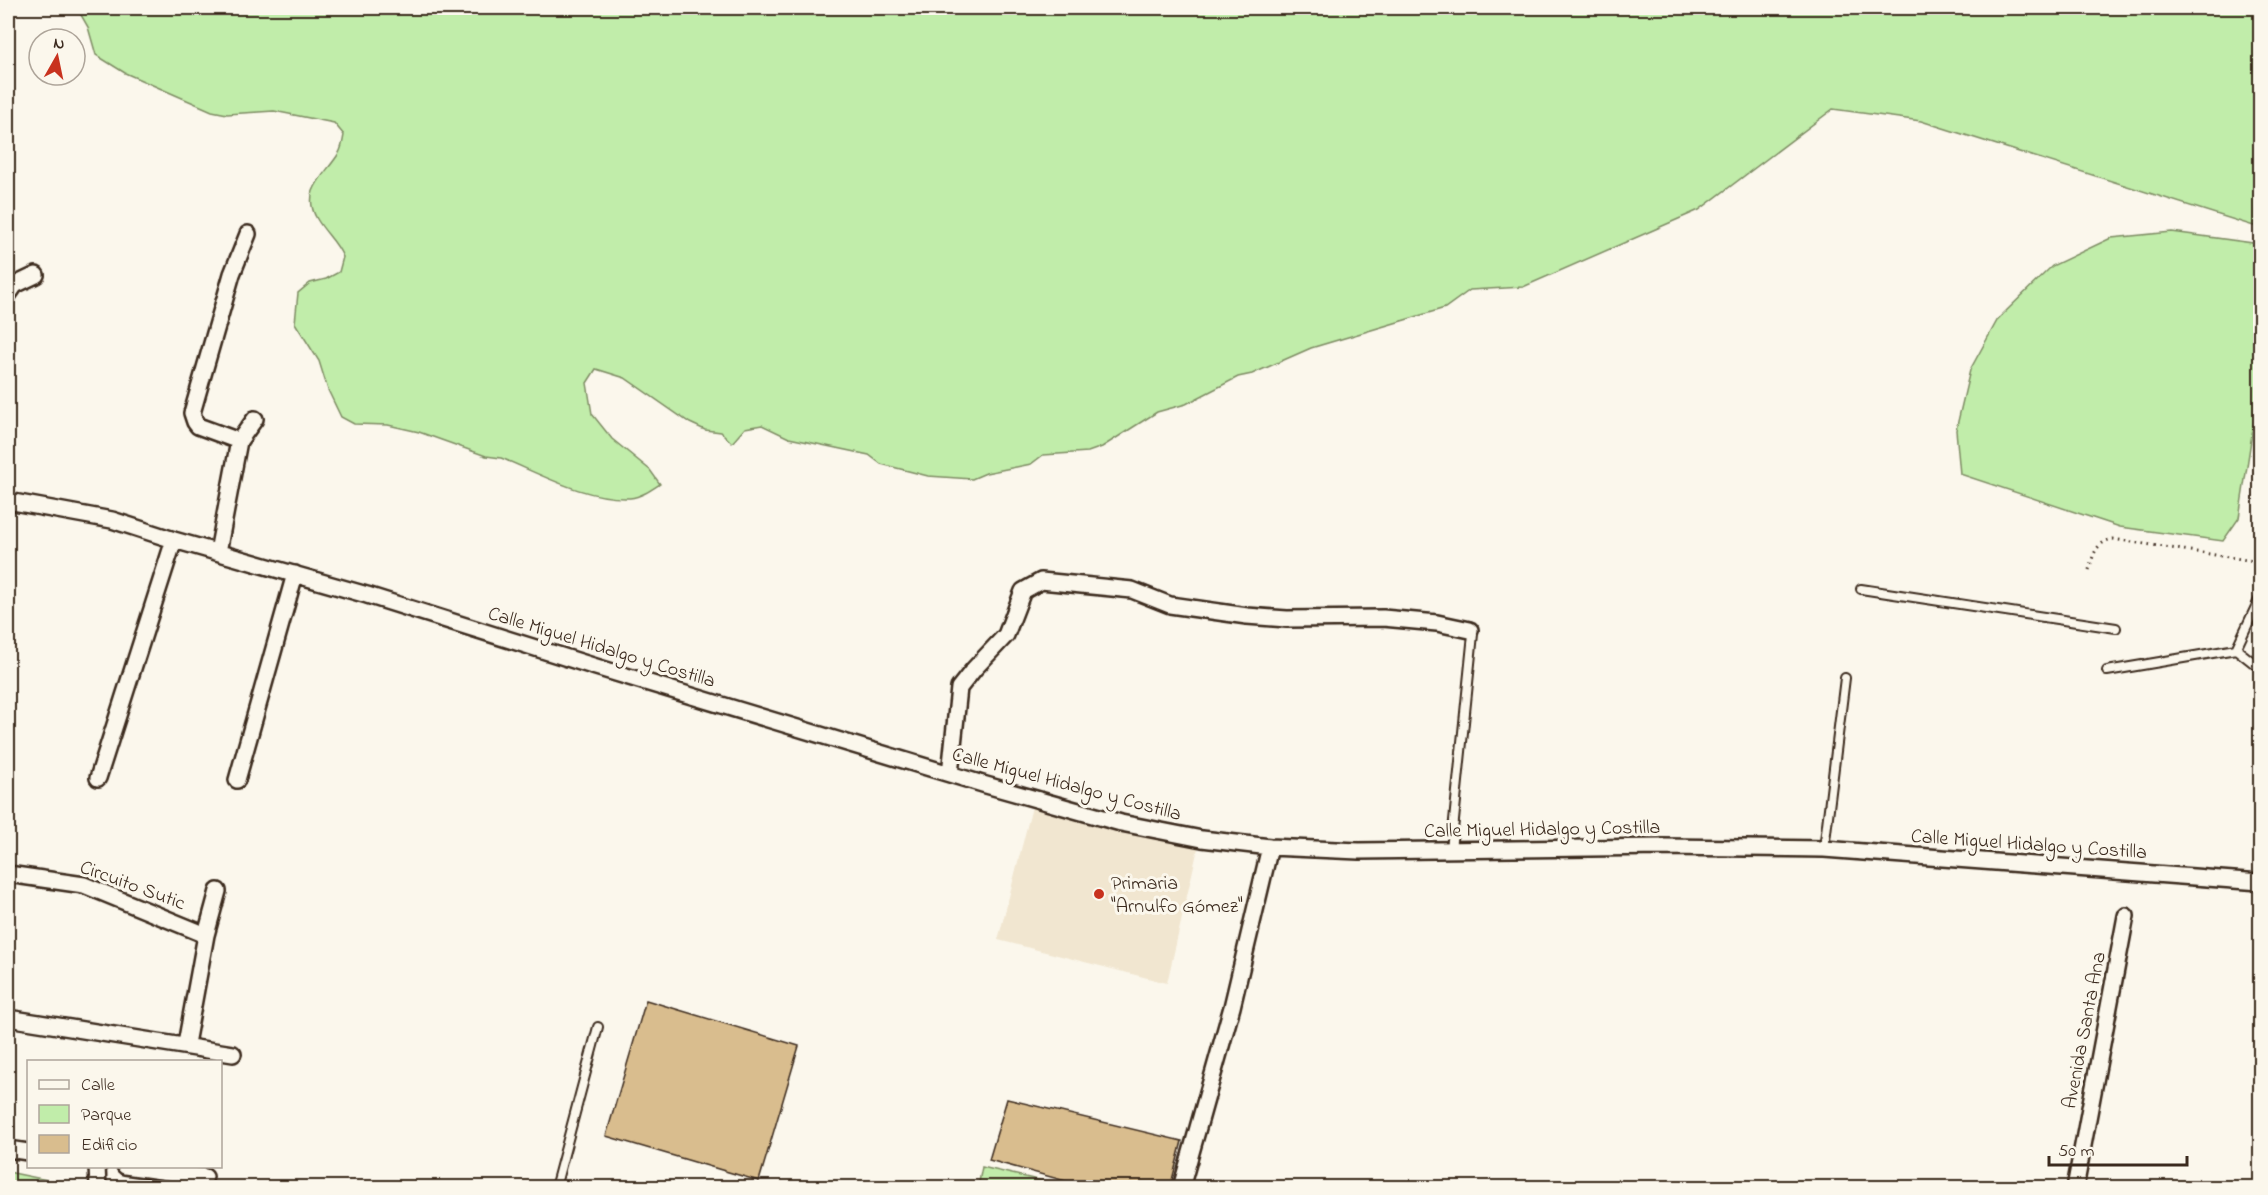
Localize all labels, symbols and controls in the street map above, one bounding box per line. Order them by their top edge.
north arrow [27,27,87,87]
text: N [52,31,66,57]
street label: Calle Miguel Hidalgo y Costilla [484,600,719,698]
street label: Calle Miguel Hidalgo y Costilla [948,741,1184,831]
street label: Calle Miguel Hidalgo y Costilla [1424,814,1661,848]
street label: Calle Miguel Hidalgo y Costilla [1910,823,2148,869]
street label: Circuito Sutic [75,854,189,919]
place label: Primaria "Arnulfo Gómez" [1111,870,1243,922]
marker: Primaria "Arnulfo Gómez" [1092,887,1106,901]
street label: Avenida Santa Ana [2056,950,2115,1111]
legend [27,1060,222,1168]
text: Calle [81,1073,116,1099]
text: Parque [81,1103,132,1129]
scale bar [2049,1129,2187,1167]
text: Edificio [81,1133,137,1159]
text: 50 m [2058,1139,2095,1165]

